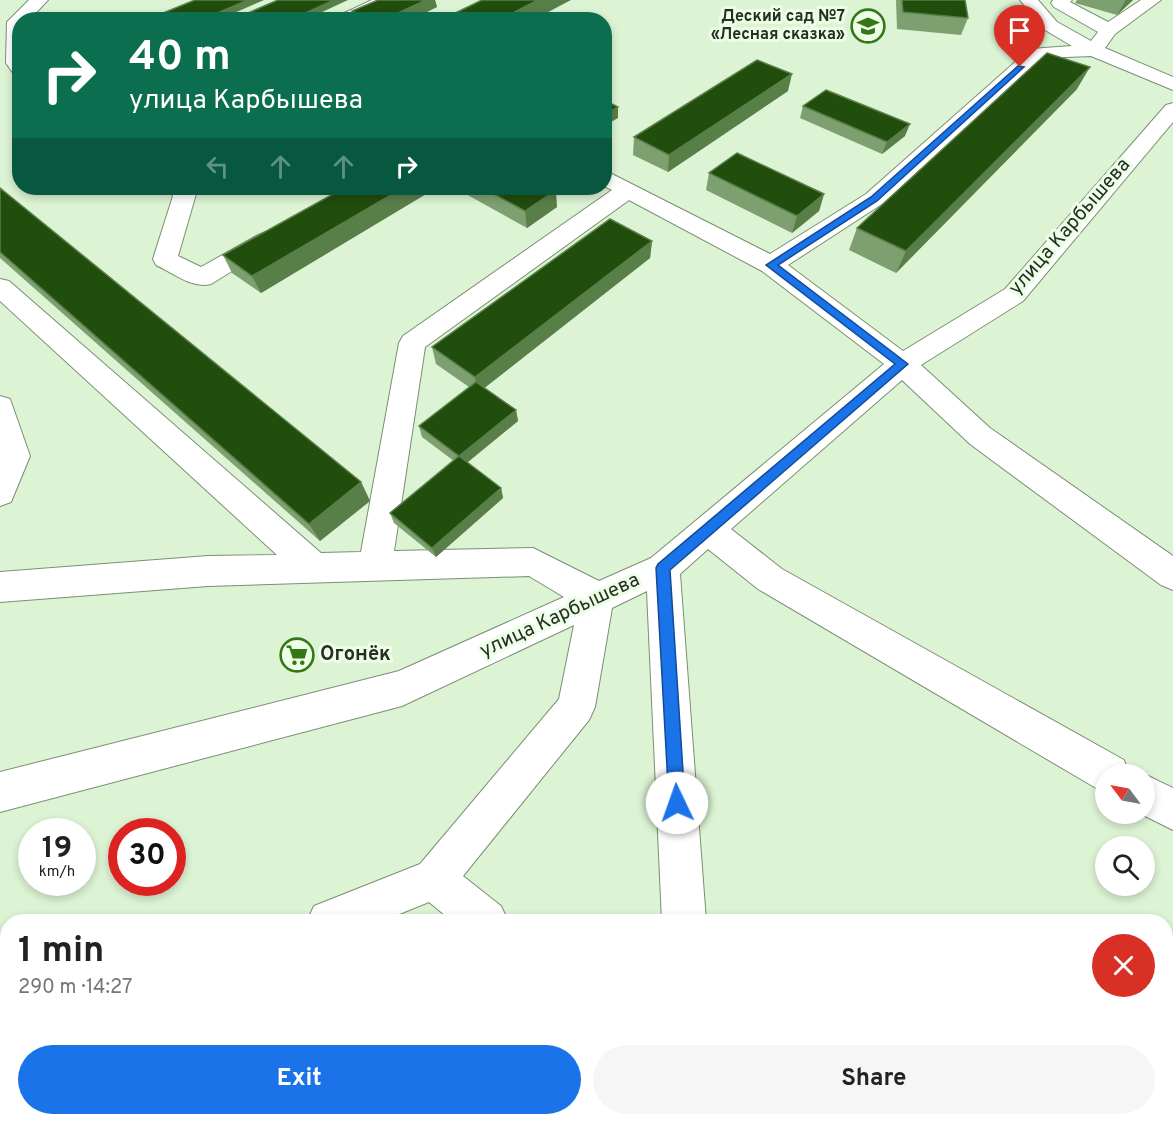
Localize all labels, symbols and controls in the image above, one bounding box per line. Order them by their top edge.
pin [994,5,1045,67]
place label: Деский сад №7 «Лесная сказка» [711,7,845,45]
school or university icon: Деский сад №7 «Лесная сказка» [850,8,886,44]
icon: arrive [1003,14,1036,47]
text: 40 m [129,32,231,85]
icon: right [30,36,108,114]
text: улица Карбышева [129,84,363,118]
icon: left [201,150,234,183]
icon: ahead [264,150,297,183]
icon: ahead [327,150,360,183]
icon: right [390,150,423,183]
street label: улица Карбышева [1003,153,1137,301]
street label: улица Карбышева [476,568,644,664]
supermarket icon: Огонёк [279,637,315,673]
place label: Огонёк [320,642,391,668]
north arrow [1095,764,1155,824]
map controls [1095,764,1155,896]
position arrow [645,771,709,835]
speed limit sign: 30 [108,818,186,896]
text: 19 [42,831,72,868]
button: search [1095,836,1155,896]
text: km/h [39,863,75,882]
text: 1 min [18,929,104,975]
button: close [1092,934,1155,997]
text: 290 m · 14:27 [18,975,132,1001]
button: Exit [18,1045,581,1114]
button: Share [593,1045,1155,1114]

